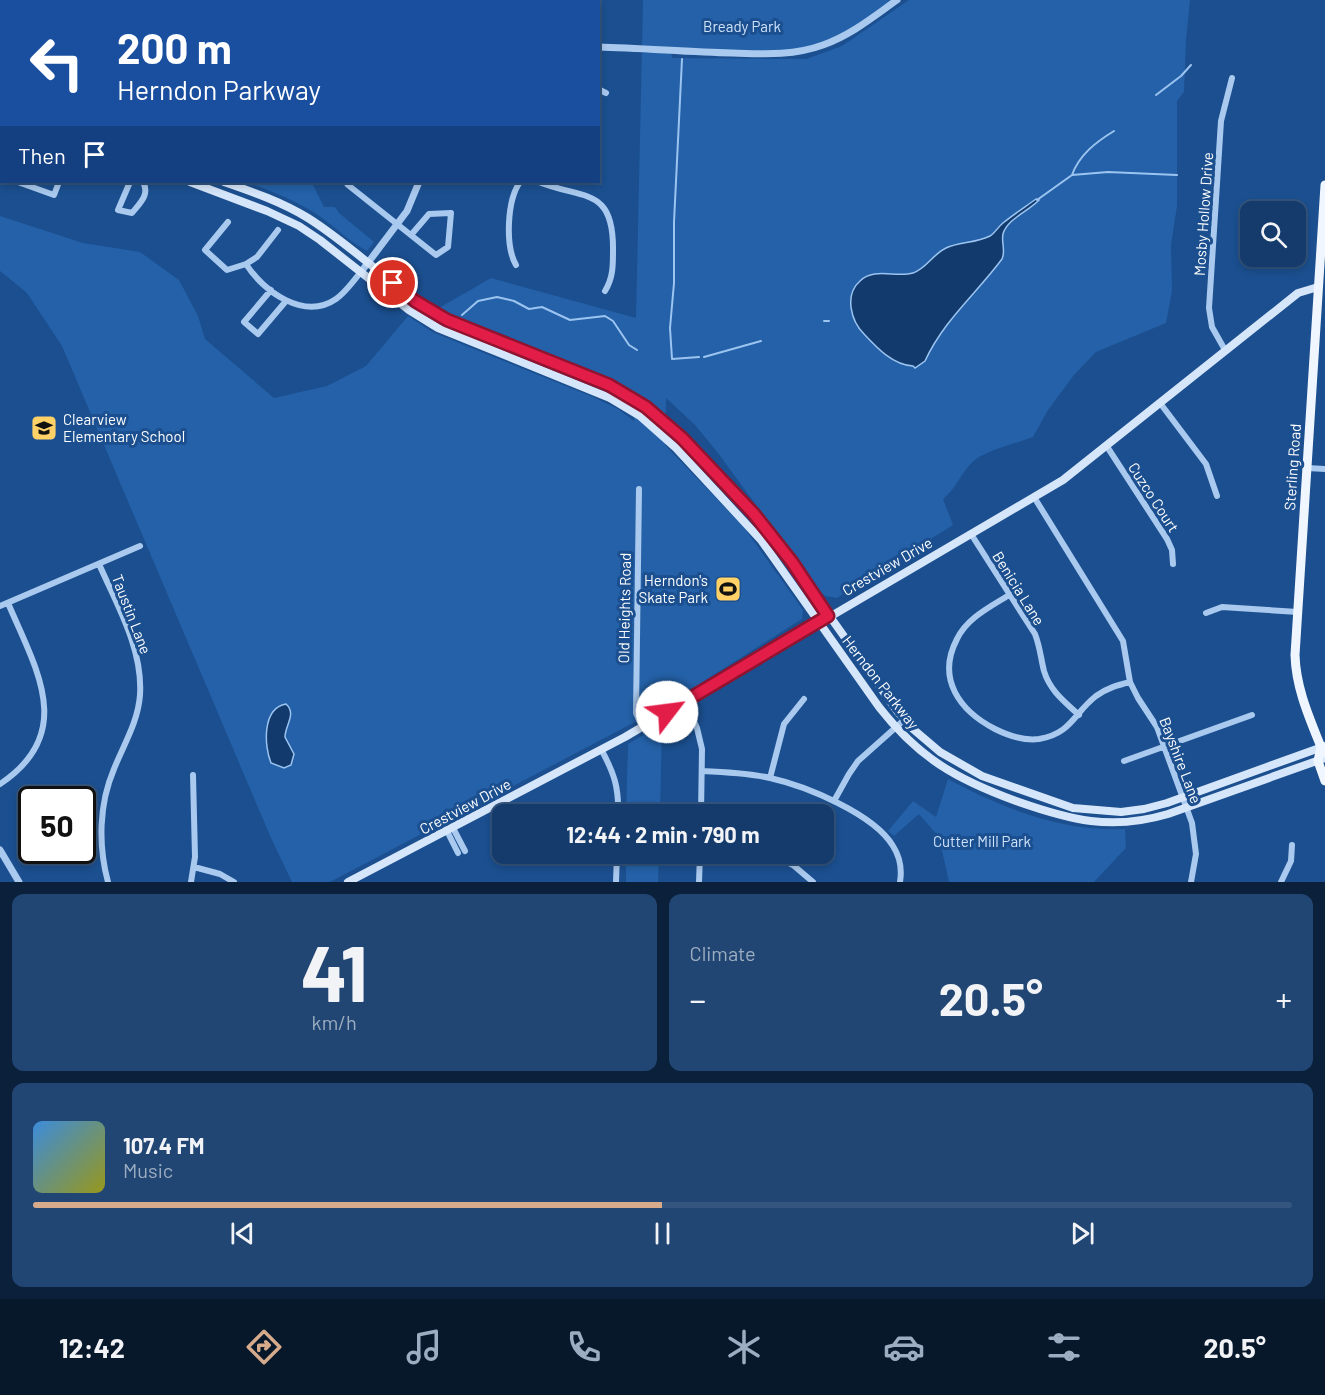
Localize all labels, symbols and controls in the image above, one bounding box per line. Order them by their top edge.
park label: Bready Park [703,17,781,35]
text: 200 m [117,22,232,72]
icon: left [18,24,96,102]
text: Herndon Parkway [117,73,321,105]
icon: arrive [78,138,111,171]
text: Then [18,142,66,168]
street label: Mosby Hollow Drive [1190,151,1216,277]
map controls [1240,201,1306,267]
button: search [1240,201,1306,267]
pin [367,257,418,308]
icon: arrive [376,266,409,299]
place label: Clearview Elementary School [63,410,185,445]
school or university icon: Clearview Elementary School [29,413,59,443]
street label: Sterling Road [1280,423,1304,511]
street label: Cuzco Court [1125,459,1183,535]
street label: Crestview Drive [839,533,935,599]
street label: Benicia Lane [989,548,1049,628]
street label: Old Heights Road [614,553,634,663]
place label: Herndon's Skate Park [639,571,708,606]
street label: Taustin Lane [109,572,155,656]
sports icon: Herndon's Skate Park [713,574,743,604]
street label: Herndon Parkway [839,632,923,732]
position arrow [635,680,699,744]
street label: Bayshire Lane [1156,714,1206,806]
street label: Crestview Drive [416,774,514,838]
speed limit sign: 50 [18,786,96,864]
text: 12:44 · 2 min · 790 m [566,821,760,847]
park label: Cutter Mill Park [933,832,1032,850]
text: 41 [301,924,368,1018]
text: Climate [690,941,756,965]
text: 20.5° [939,971,1043,1025]
text: − [690,979,706,1019]
text: + [1276,979,1292,1019]
text: km/h [312,1010,357,1034]
text: 107.4 FM [123,1132,205,1158]
text: Music [123,1158,173,1182]
icon: previous [226,1217,259,1250]
icon: pause [646,1217,679,1250]
icon: next [1066,1217,1099,1250]
icon: directions [243,1326,285,1368]
icon: music [403,1326,445,1368]
icon: phone [563,1326,605,1368]
icon: climate [723,1326,765,1368]
icon: car [883,1326,925,1368]
icon: filters [1043,1326,1085,1368]
text: 12:42 [59,1331,125,1363]
text: 20.5° [1203,1331,1266,1363]

